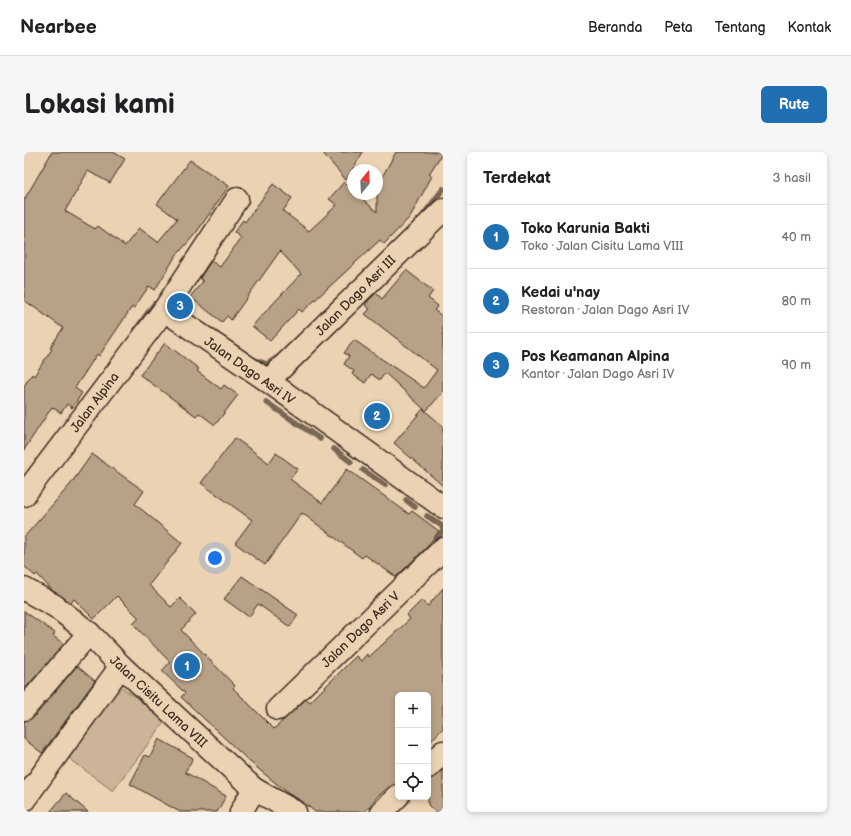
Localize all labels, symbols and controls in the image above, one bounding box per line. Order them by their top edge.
text: Nearbee [20,16,97,39]
text: Beranda [588,19,642,36]
text: Peta [664,19,693,36]
text: Tentang [715,19,766,36]
text: Kontak [788,19,831,36]
button: Rute [761,86,827,123]
text: Lokasi kami [24,88,175,121]
north arrow [347,164,383,200]
text: Terdekat [483,168,551,188]
text: 3 hasil [773,170,811,186]
text: Toko Karunia Bakti [521,219,650,238]
text: 1 [493,229,499,245]
text: 40 m [781,229,811,245]
text: Toko · Jalan Cisitu Lama VIII [521,238,683,254]
street label: Jalan Dago Asri III [312,252,399,339]
text: Kedai u'nay [521,283,600,302]
pin: 3 [167,291,193,321]
text: 2 [492,293,500,309]
text: 80 m [782,293,811,309]
text: Restoran · Jalan Dago Asri IV [521,302,689,318]
street label: Jalan Dago Asri IV [201,334,298,408]
text: Pos Keamanan Alpina [521,347,670,366]
text: 3 [492,357,500,373]
text: 90 m [782,357,811,373]
text: Kantor · Jalan Dago Asri IV [521,366,675,382]
street label: Jalan Alpina [67,369,123,436]
pin: 2 [364,401,390,431]
your location [205,548,225,568]
street label: Jalan Dago Asri V [318,588,403,671]
pin: 1 [174,651,200,681]
street label: Jalan Cisitu Lama VIII [106,653,210,751]
map controls [395,692,431,800]
button: + [395,692,431,728]
button: − [395,728,431,764]
button: locate [395,764,431,800]

